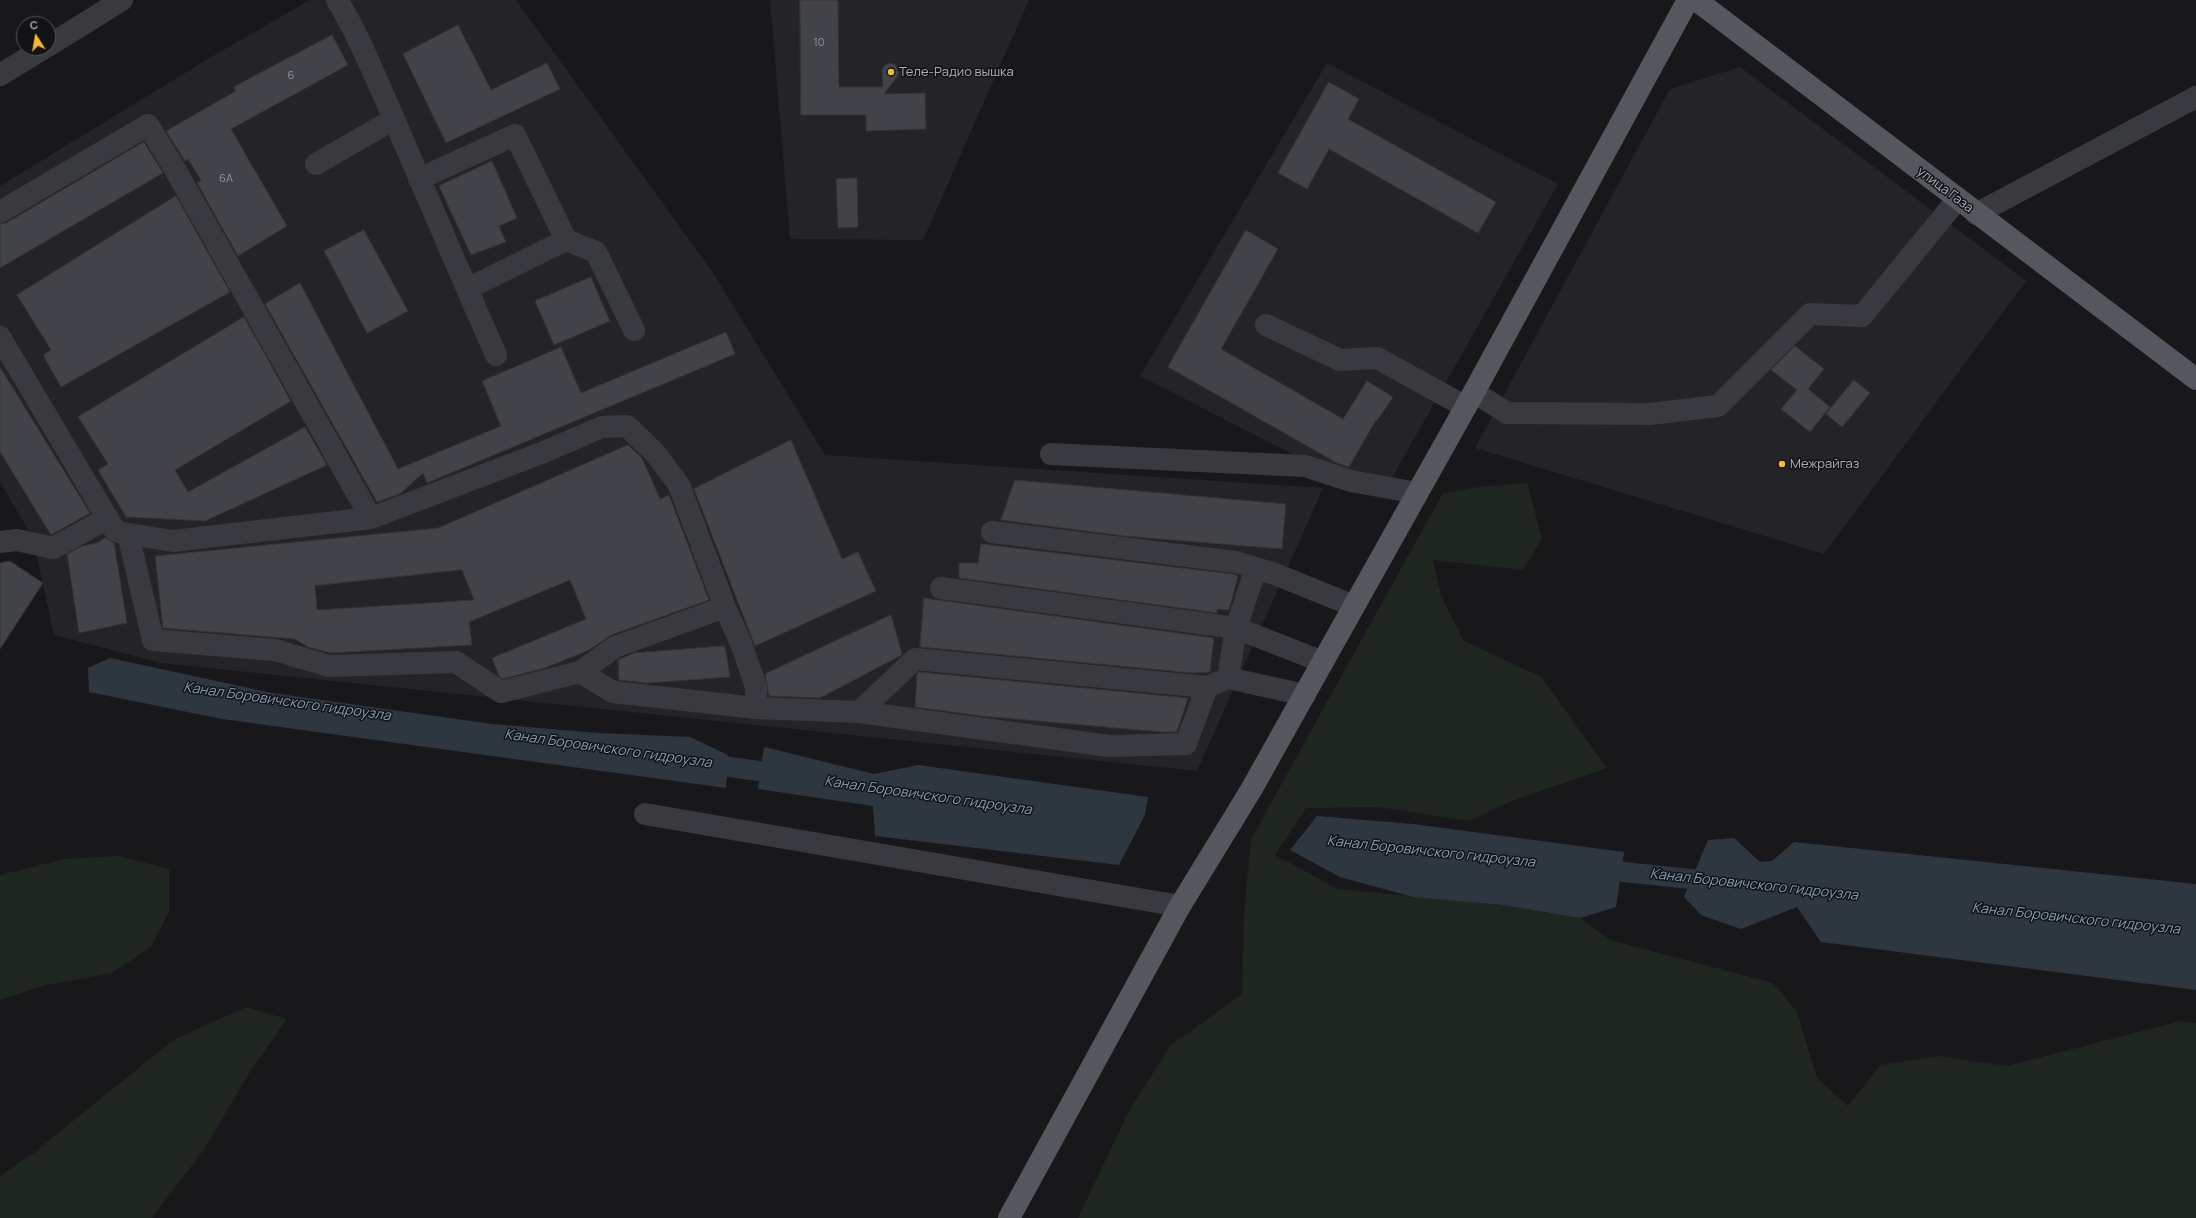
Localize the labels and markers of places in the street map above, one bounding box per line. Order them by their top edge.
place label: Теле-Радио вышка [899,64,1014,80]
marker: Теле-Радио вышка [886,67,896,77]
place label: Межрайгаз [1790,456,1859,472]
marker: Межрайгаз [1777,459,1787,469]

